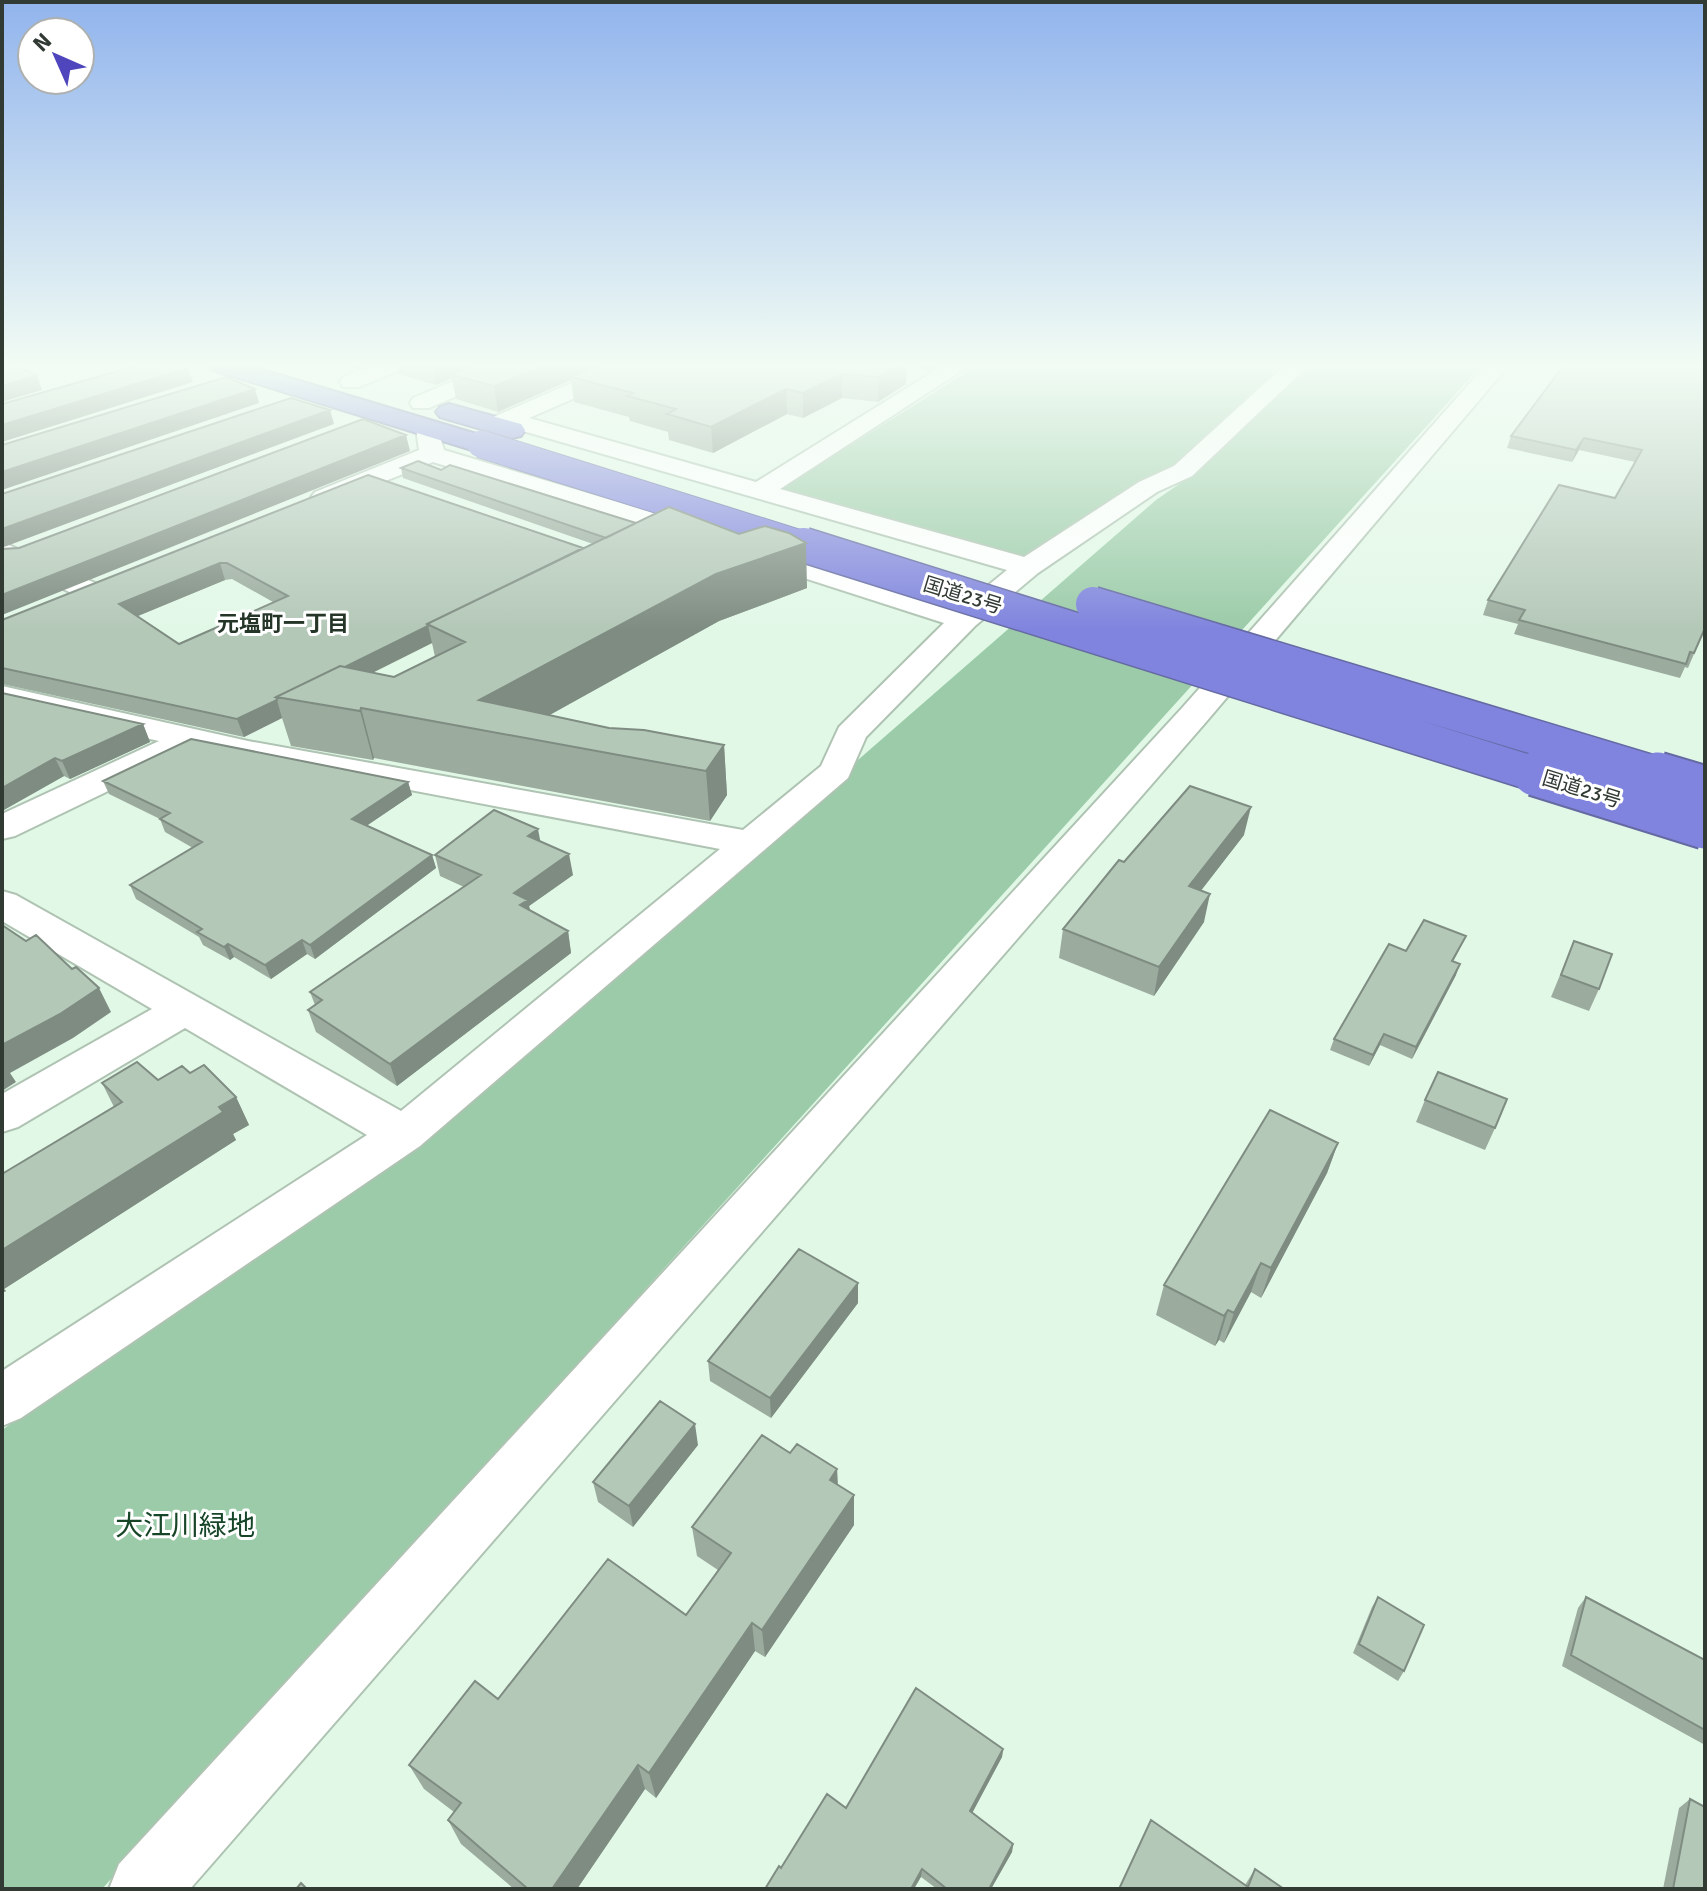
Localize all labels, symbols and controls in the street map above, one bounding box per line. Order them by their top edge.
north arrow [16,16,96,96]
text: N [27,27,57,57]
street label: 国道23号 [920,572,1006,619]
district label: 元塩町一丁目 [217,610,349,637]
street label: 国道23号 [1539,766,1625,813]
park label: 大江川緑地 [115,1509,255,1543]

